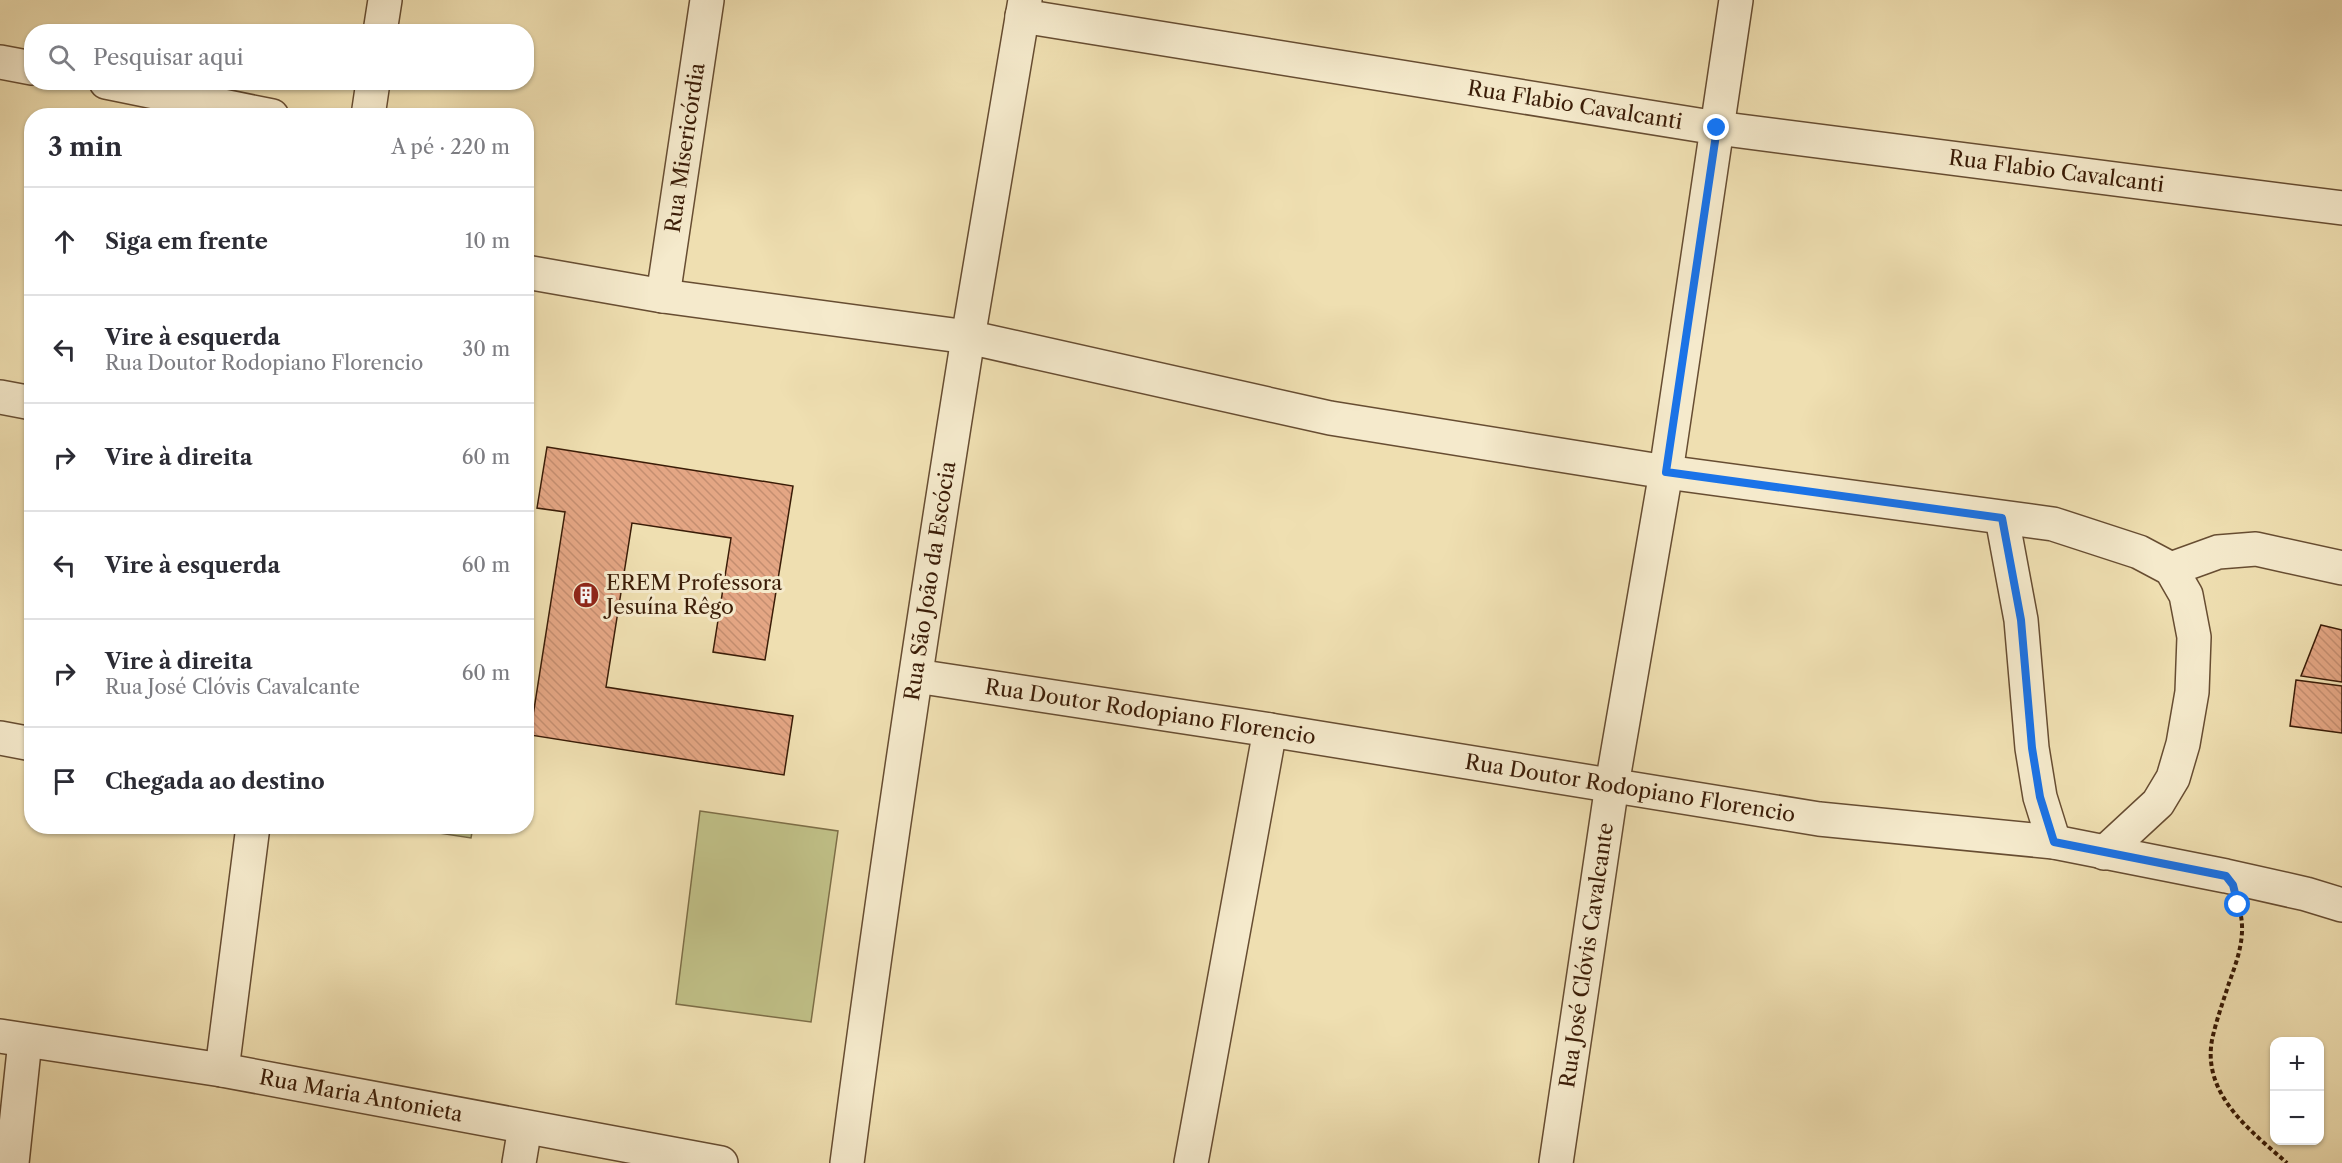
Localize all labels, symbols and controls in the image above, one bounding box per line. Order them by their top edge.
search box [24,24,534,90]
icon: search [45,41,78,74]
text: Pesquisar aqui [93,44,243,71]
street label: Rua Misericórdia [660,60,710,234]
street label: Rua Flabio Cavalcanti [1466,75,1684,134]
route end [1703,114,1729,140]
text: 3 min [48,131,122,163]
text: A pé · 220 m [391,135,510,159]
street label: Rua Flabio Cavalcanti [1947,145,2166,197]
icon: ahead [48,225,81,258]
text: Siga em frente [105,228,268,255]
text: 10 m [465,229,510,253]
text: Vire à esquerda [105,324,280,351]
icon: left [48,333,81,366]
text: 30 m [462,337,510,361]
text: Rua Doutor Rodopiano Florencio [105,351,423,375]
icon: right [48,441,81,474]
text: Vire à direita [105,444,252,471]
text: 60 m [462,445,510,469]
street label: Rua São João da Escócia [899,459,960,702]
icon: left [48,549,81,582]
text: Vire à esquerda [105,552,280,579]
text: 60 m [462,553,510,577]
place label: EREM Professora Jesuína Rêgo [603,570,783,619]
building icon: EREM Professora Jesuína Rêgo [571,580,601,610]
text: Vire à direita [105,648,252,675]
icon: right [48,657,81,690]
text: 60 m [462,661,510,685]
street label: Rua Doutor Rodopiano Florencio [983,674,1318,749]
text: Rua José Clóvis Cavalcante [105,675,360,699]
street label: Rua Doutor Rodopiano Florencio [1463,749,1797,827]
icon: arrive [48,765,81,798]
text: Chegada ao destino [105,768,325,795]
street label: Rua José Clóvis Cavalcante [1554,821,1618,1090]
route start [2224,891,2250,917]
map controls [2270,1037,2324,1145]
button: + [2270,1037,2324,1091]
street label: Rua Maria Antonieta [257,1064,466,1127]
button: − [2270,1091,2324,1145]

